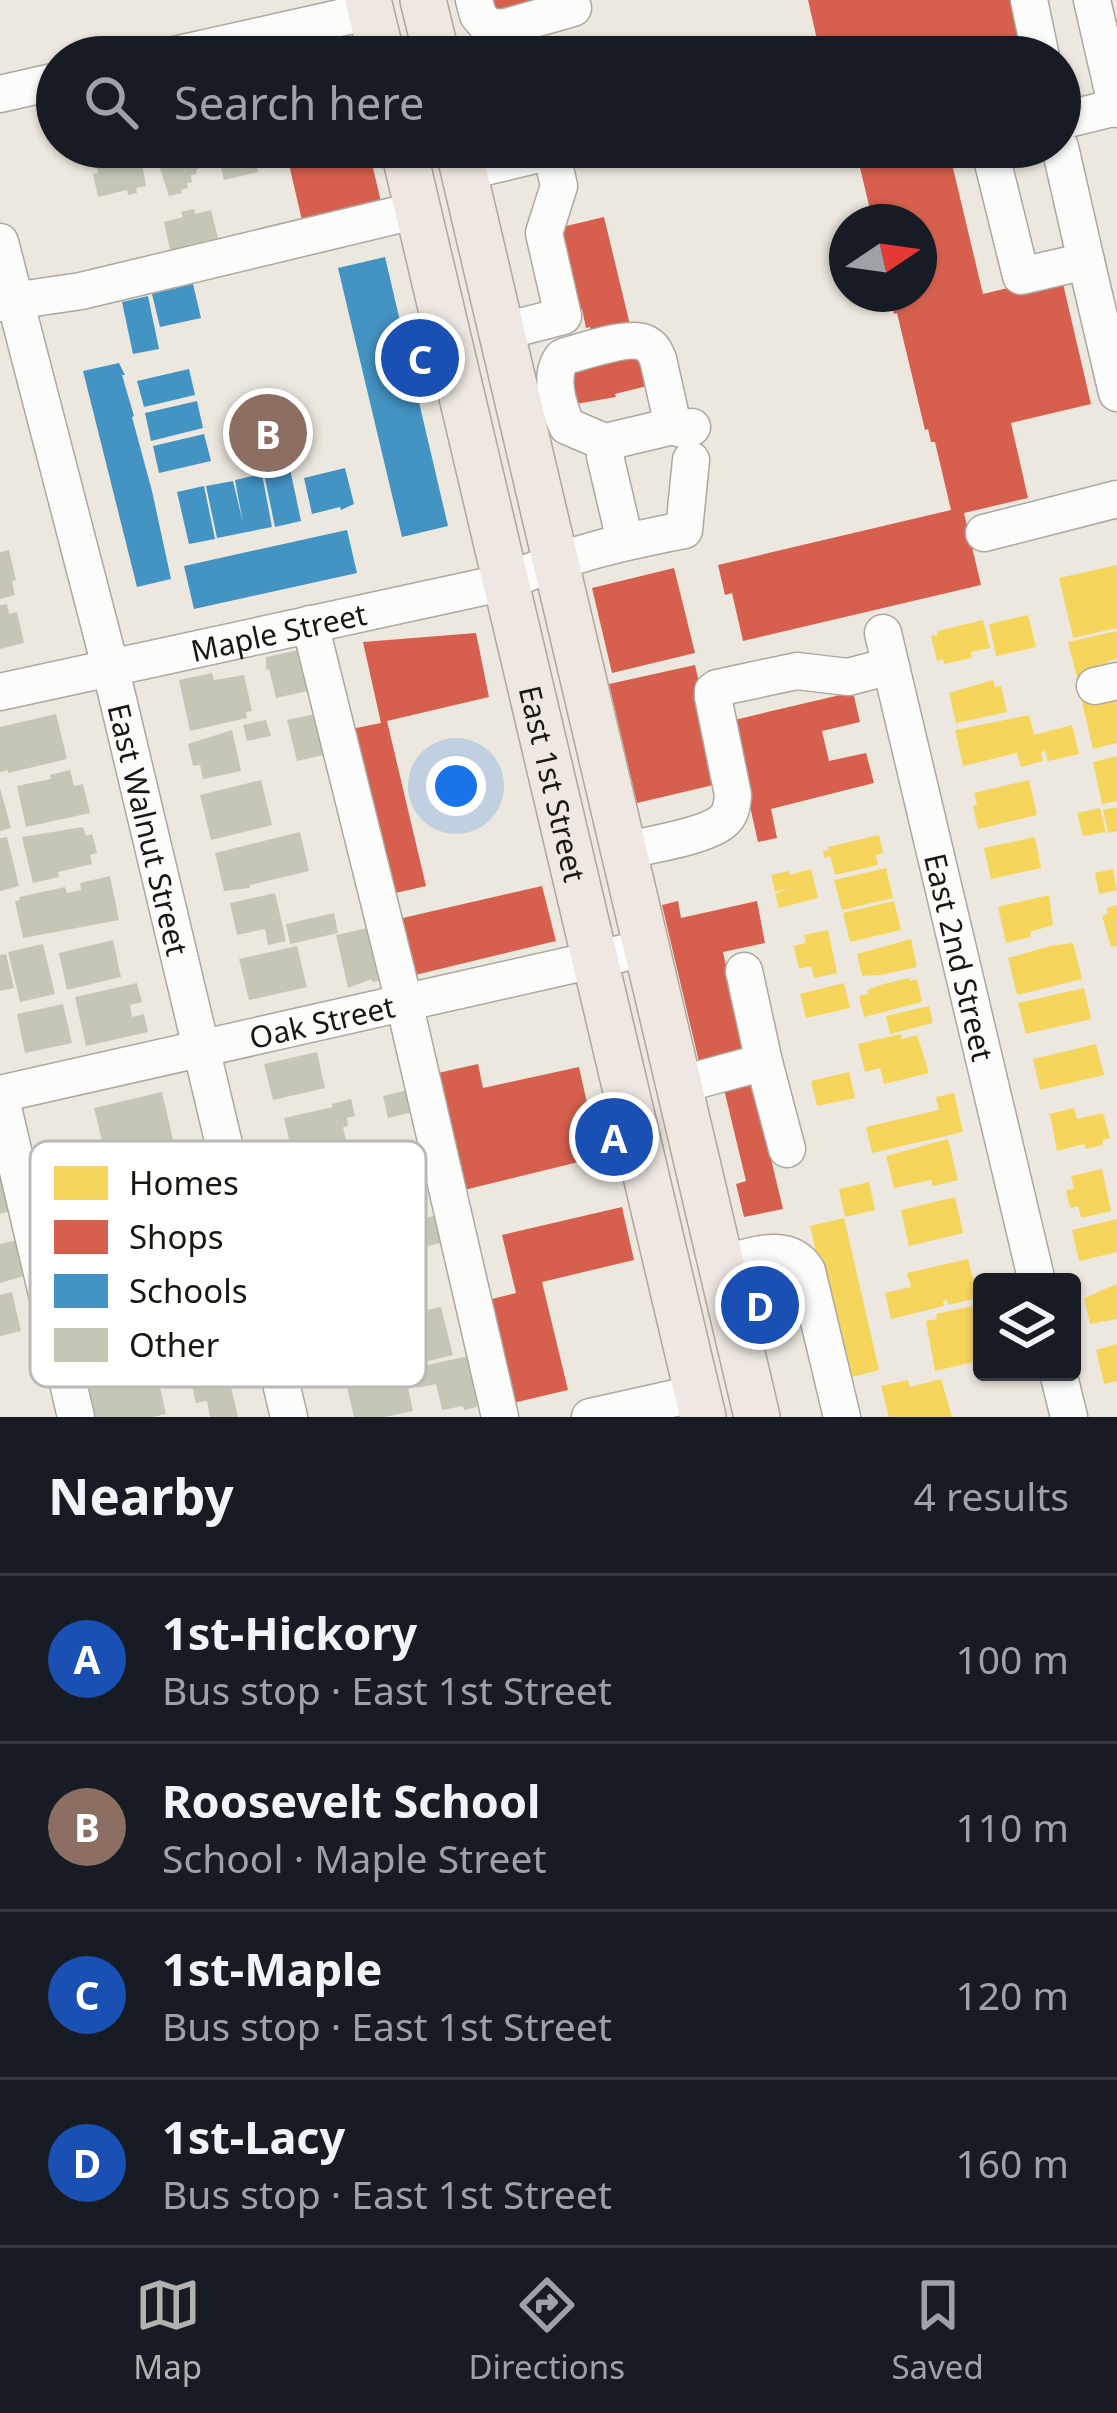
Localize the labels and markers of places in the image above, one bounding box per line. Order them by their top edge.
pin: C [381,313,459,403]
pin: B [229,388,307,478]
pin: A [575,1092,653,1182]
pin: D [721,1260,799,1350]

